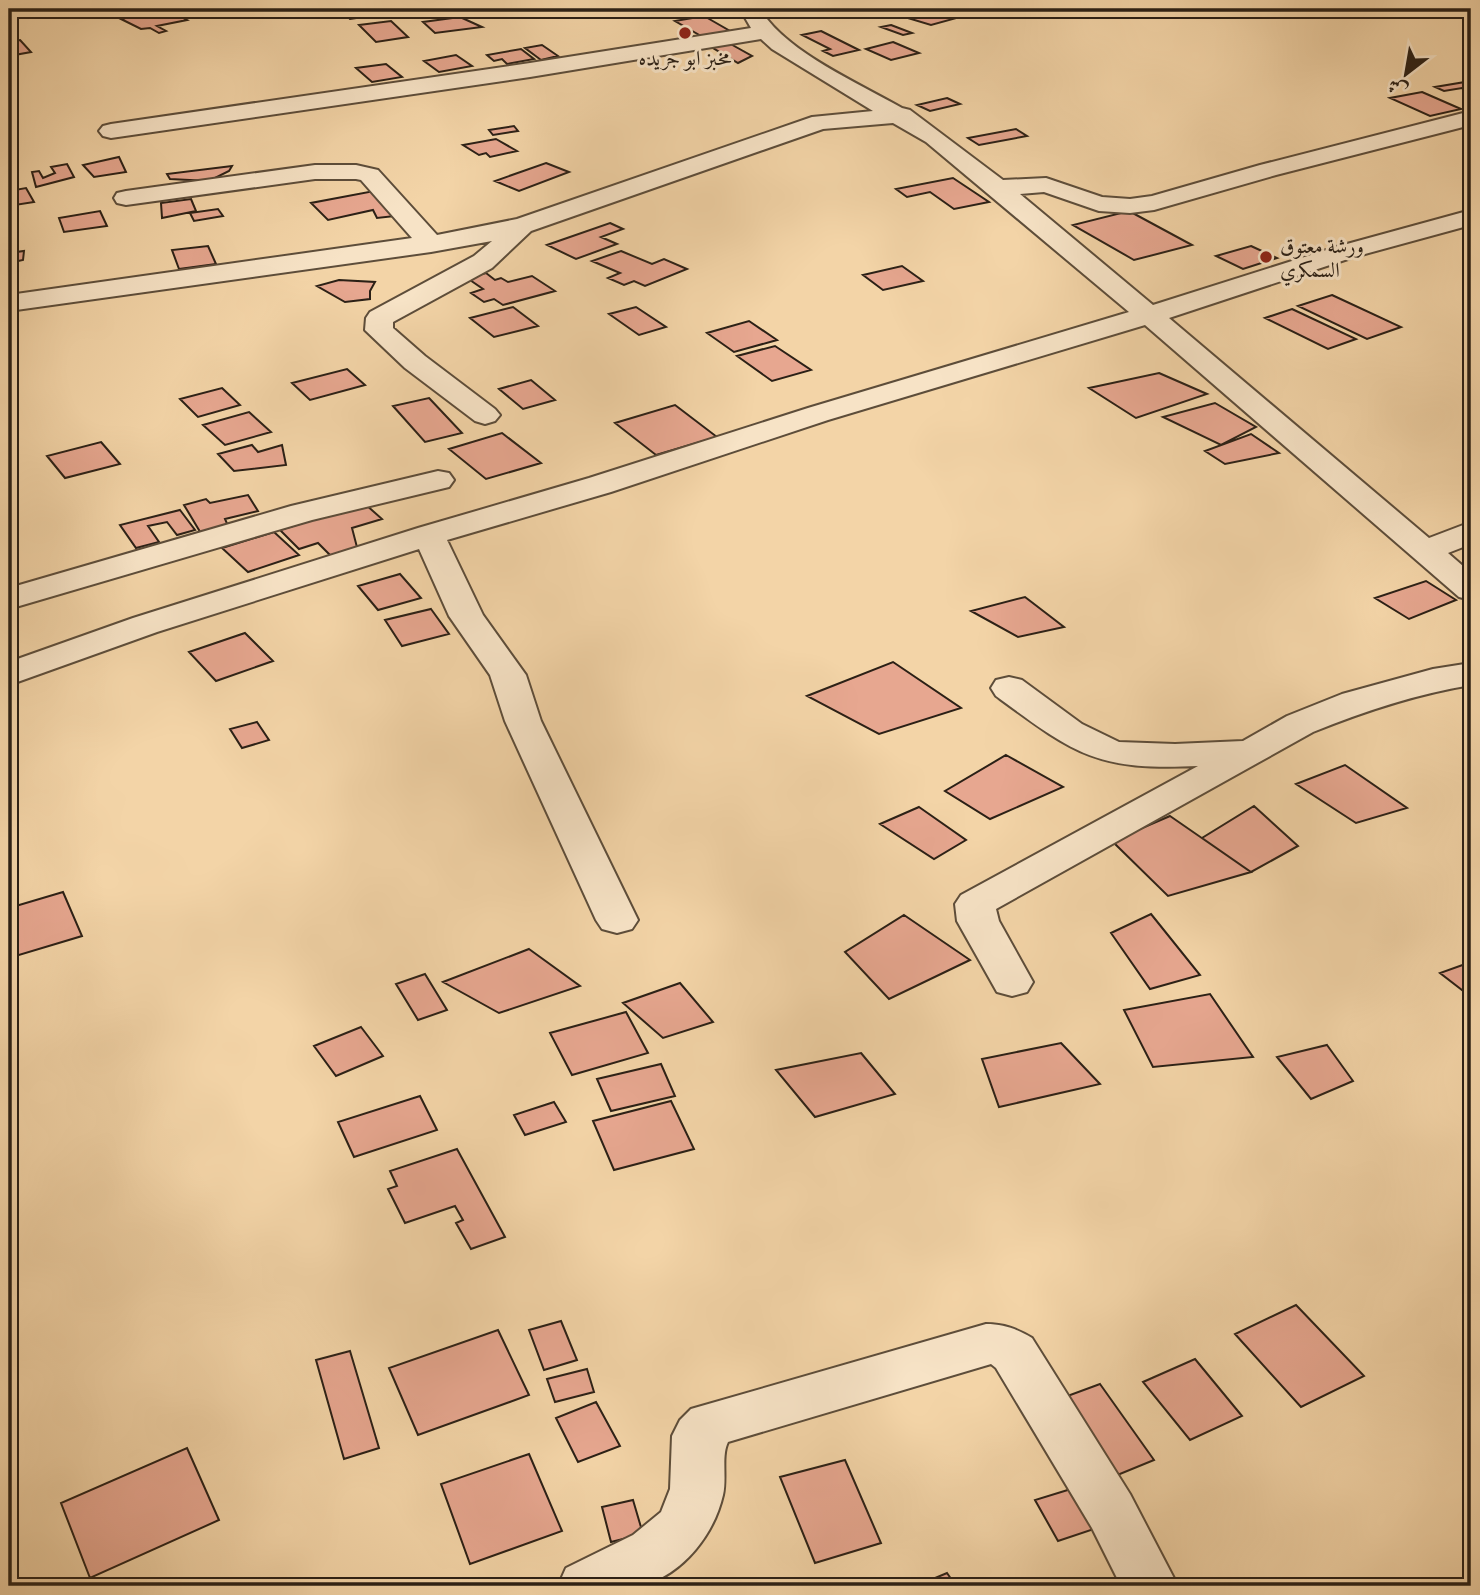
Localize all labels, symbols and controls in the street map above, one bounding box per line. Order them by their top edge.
marker: مخبز ابو جريده [677,25,693,41]
north arrow [1372,38,1442,108]
place label: مخبز ابو جريده [639,42,732,73]
text: ش [1382,72,1413,105]
place label: ورشة معتوق السمكري [1280,230,1364,286]
marker: ورشة معتوق السمكري [1258,249,1274,265]

